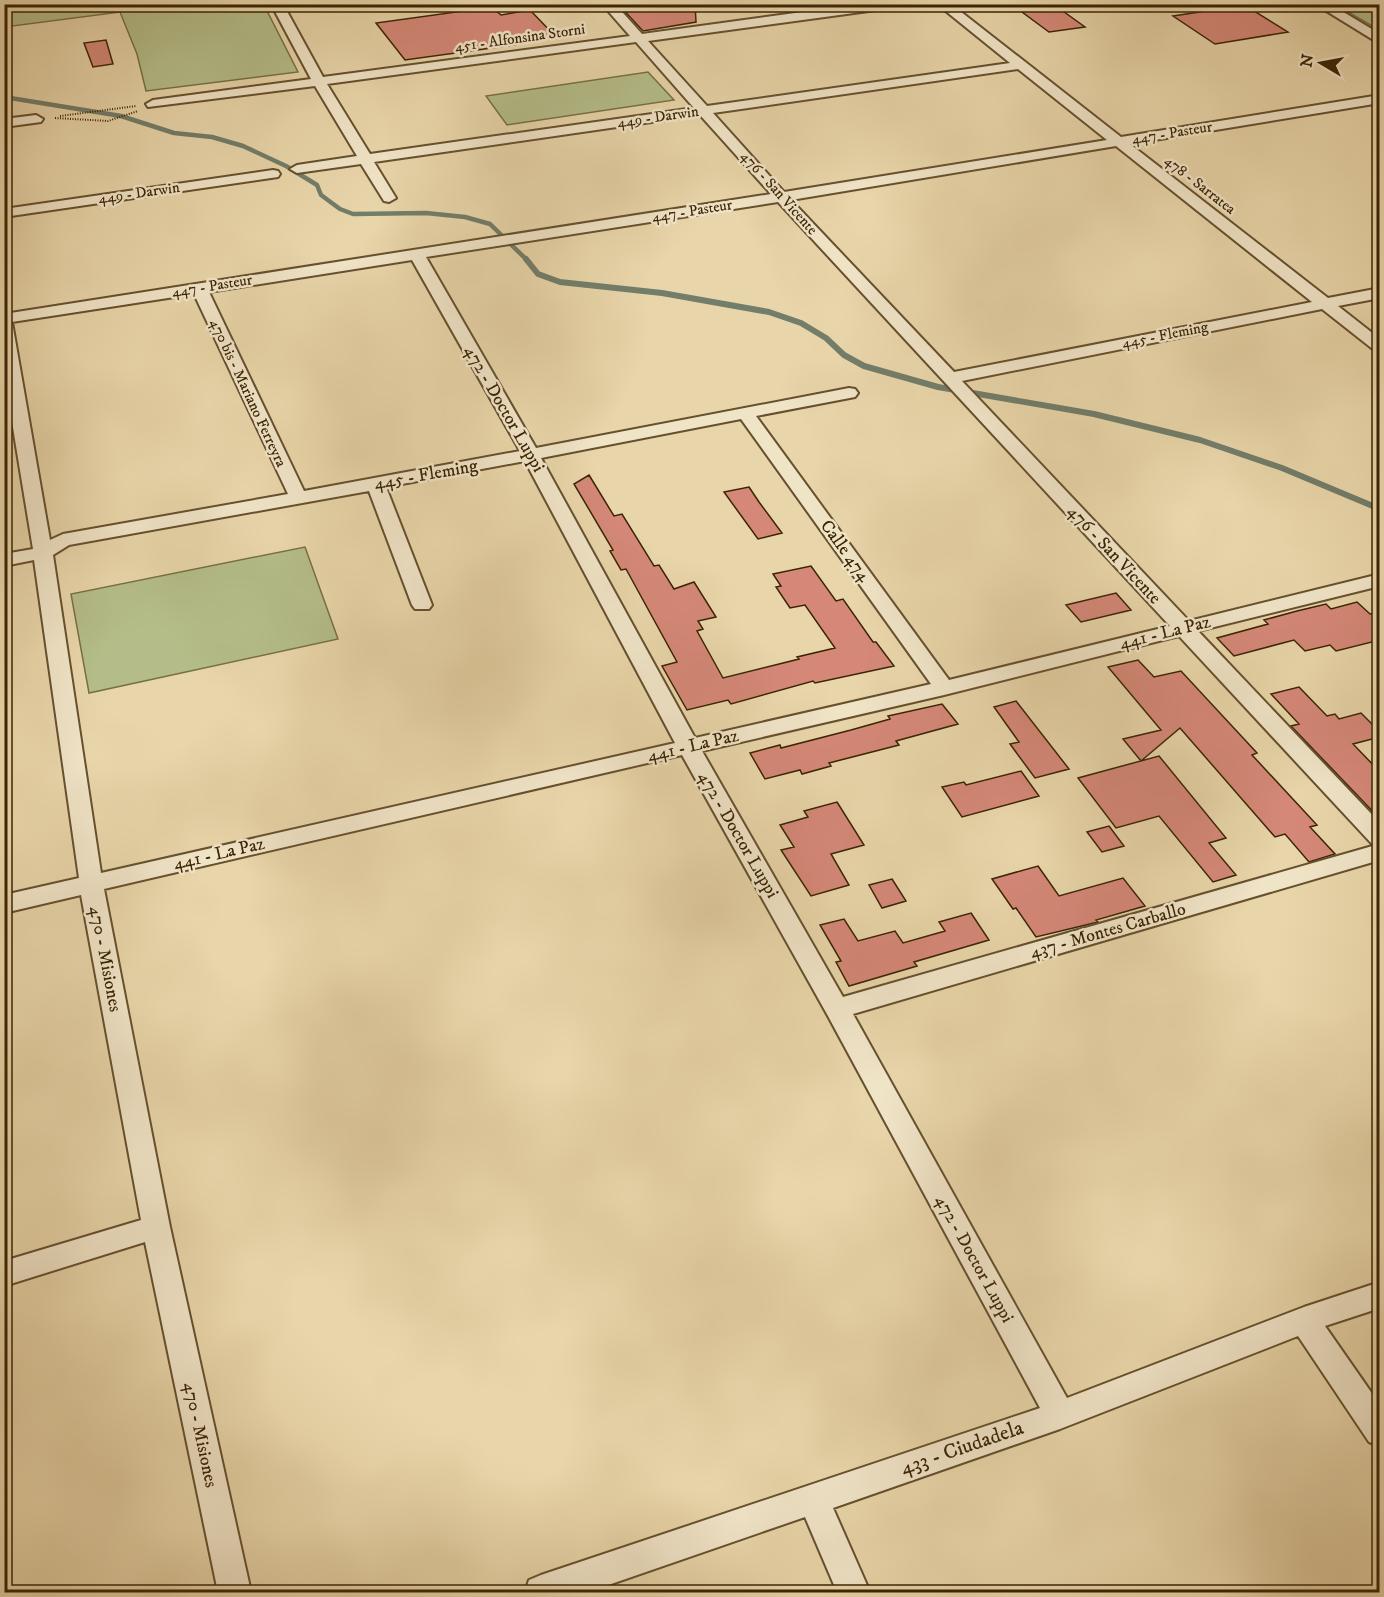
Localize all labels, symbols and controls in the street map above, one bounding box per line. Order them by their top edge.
street label: 451 - Alfonsina Storni [454,19,587,57]
north arrow [1291,33,1351,93]
text: N [1296,52,1318,69]
street label: 449 - Darwin [616,102,700,132]
street label: 447 - Pasteur [1130,117,1214,149]
street label: 476 - San Vicente [736,147,822,239]
street label: 478 - Sarratea [1161,151,1240,219]
street label: 449 - Darwin [97,178,181,208]
street label: 447 - Pasteur [650,195,734,227]
street label: 447 - Pasteur [170,270,254,302]
street label: 470 bis - Mariano Ferreyra [205,316,291,471]
street label: 445 - Fleming [1120,317,1210,353]
street label: 472 - Doctor Luppi [459,342,549,476]
street label: 445 - Fleming [373,455,480,495]
street label: 476 - San Vicente [1062,501,1166,609]
street label: Calle 474 [815,516,875,587]
street label: 441 - La Paz [1117,611,1213,655]
street label: 441 - La Paz [645,725,741,767]
street label: 472 - Doctor Luppi [693,768,783,902]
street label: 441 - La Paz [171,833,267,875]
street label: 437 - Montes Carballo [1028,898,1189,964]
street label: 470 - Misiones [84,904,126,1014]
street label: 472 - Doctor Luppi [930,1191,1018,1327]
street label: 470 - Misiones [178,1380,222,1490]
street label: 433 - Ciudadela [897,1415,1027,1481]

